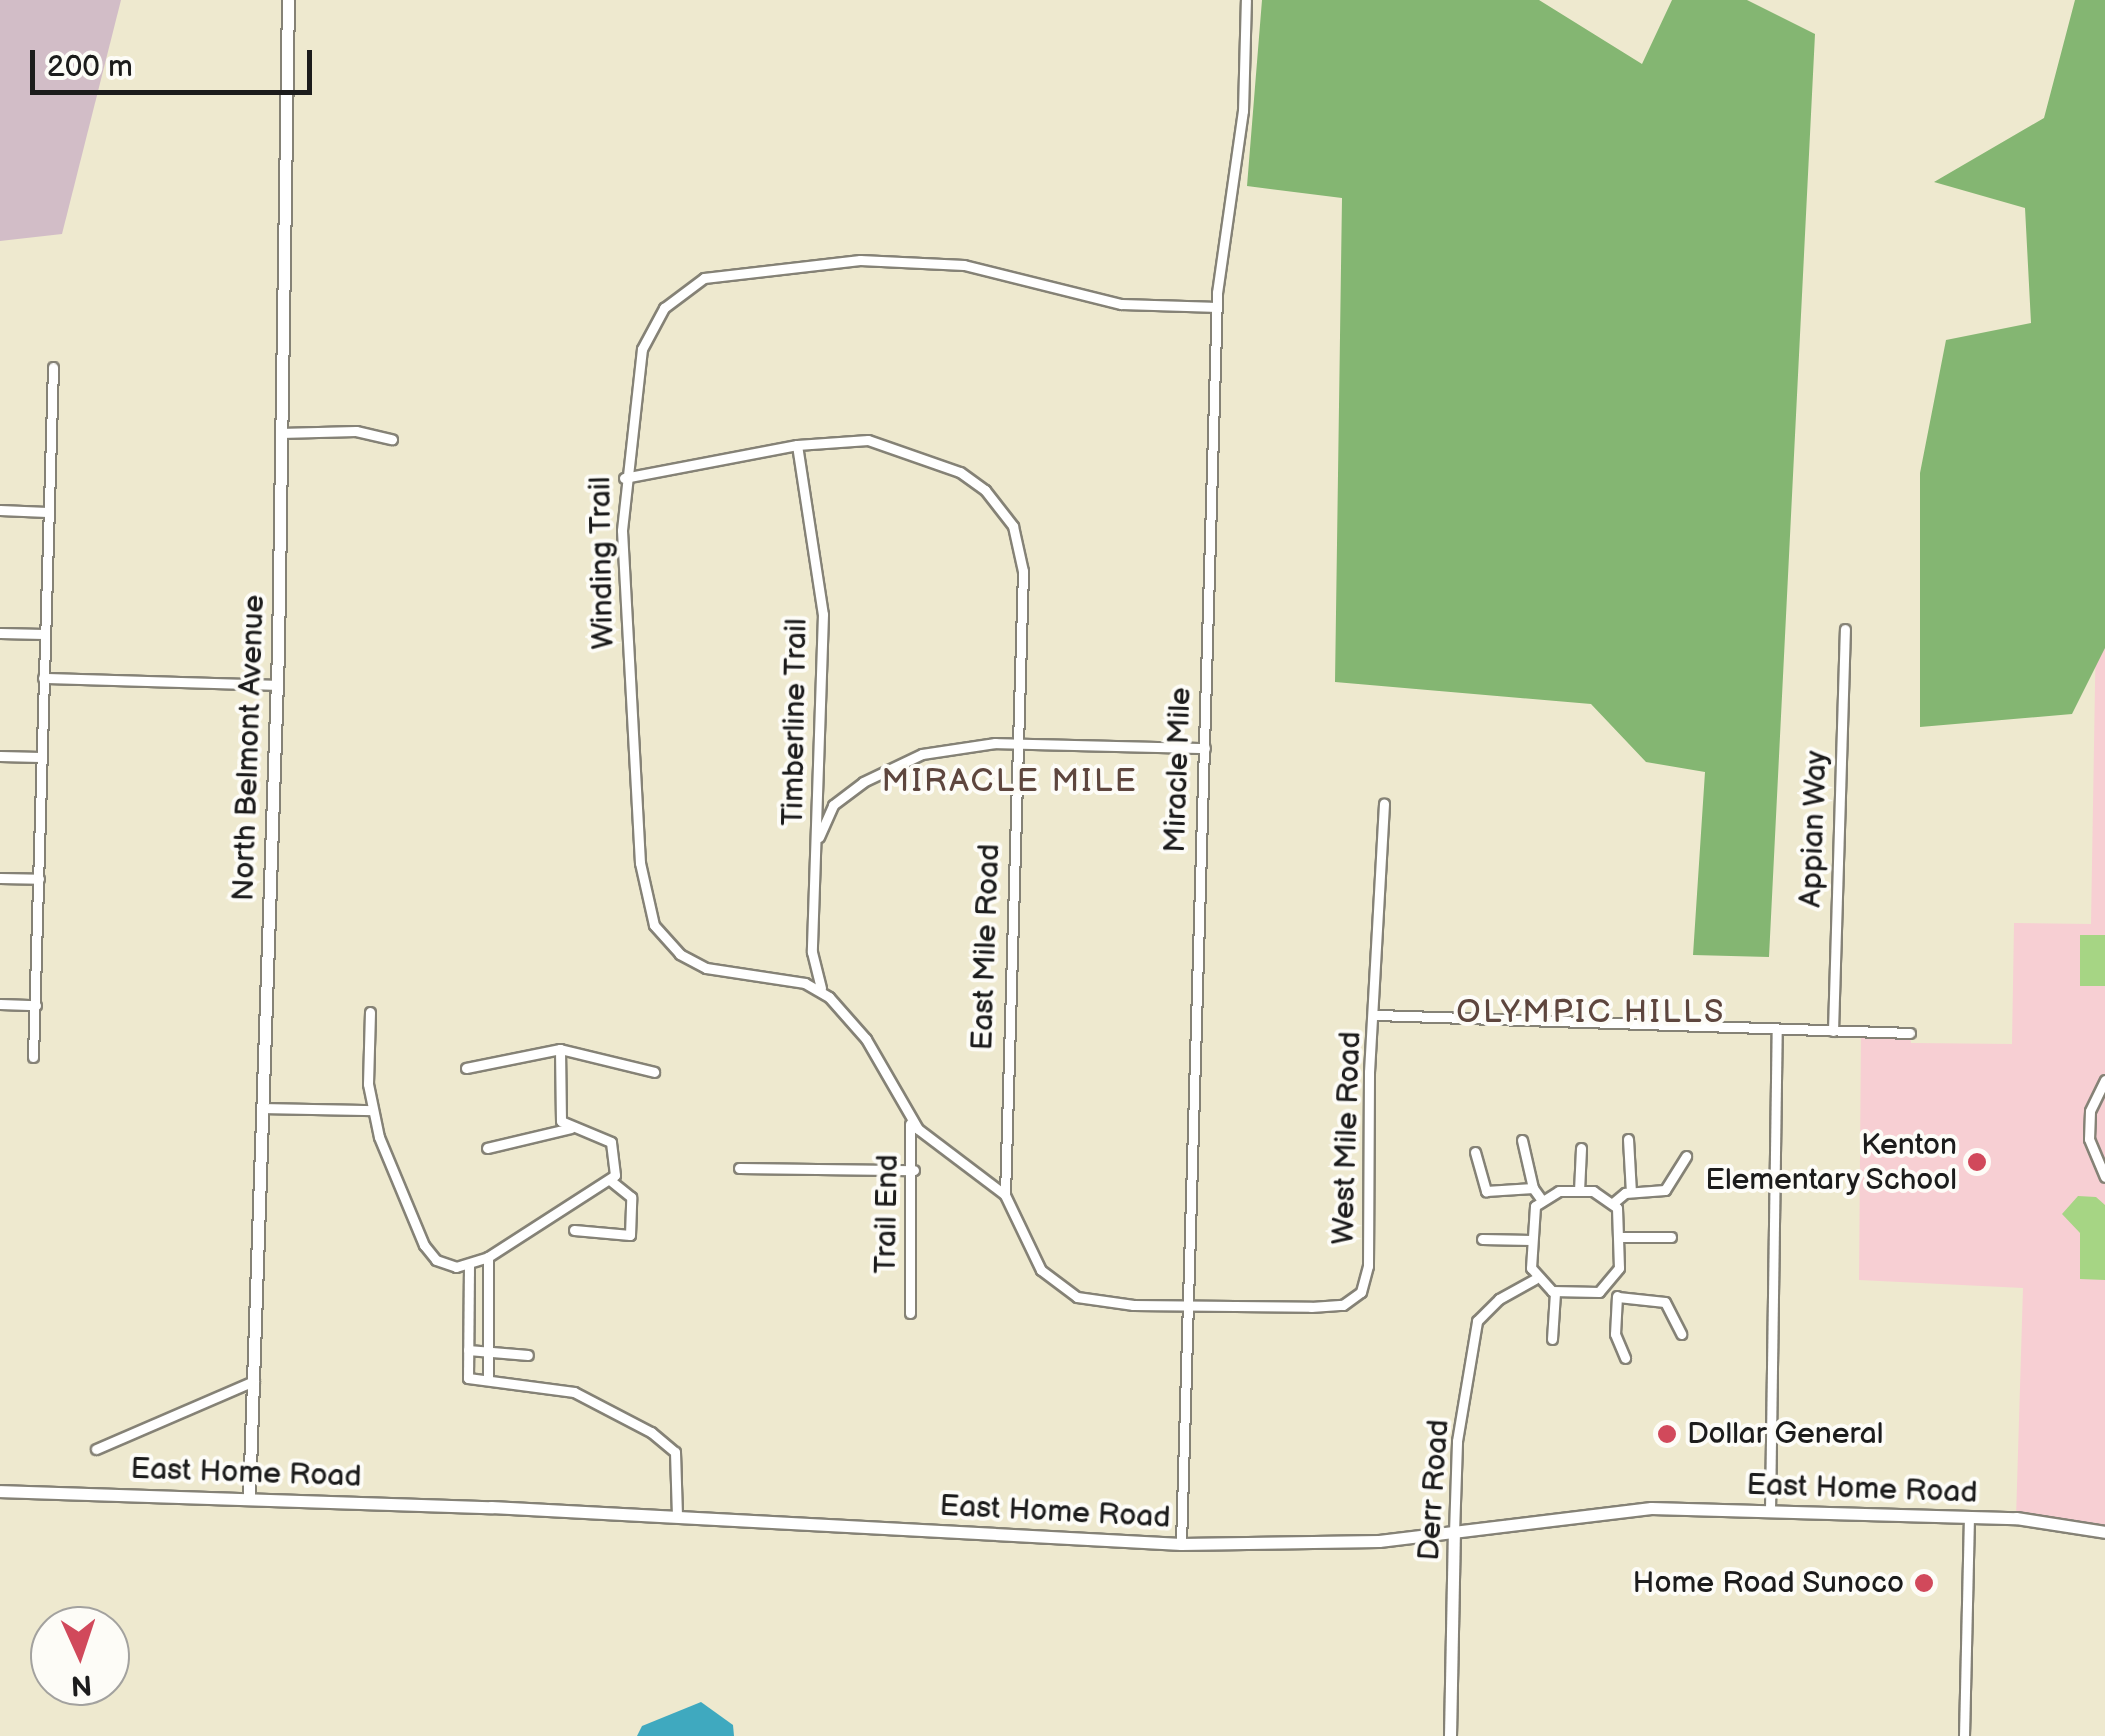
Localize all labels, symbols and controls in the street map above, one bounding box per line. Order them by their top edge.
scale bar [35,30,318,92]
text: 200 m [47,49,133,85]
street label: Winding Trail [582,476,622,650]
street label: North Belmont Avenue [226,594,272,902]
street label: Timberline Trail [775,617,815,827]
street label: Miracle Mile [1157,687,1199,853]
street label: Appian Way [1793,749,1835,909]
district label: MIRACLE MILE [882,763,1138,801]
street label: East Mile Road [964,843,1008,1051]
district label: OLYMPIC HILLS [1456,994,1726,1032]
street label: West Mile Road [1325,1031,1369,1245]
place label: Kenton Elementary School [1703,1127,1957,1198]
marker: Kenton Elementary School [1966,1151,1988,1173]
street label: Trail End [868,1154,906,1274]
place label: Dollar General [1687,1416,1883,1452]
street label: Derr Road [1411,1418,1457,1562]
marker: Dollar General [1656,1423,1678,1445]
street label: East Home Road [130,1451,362,1495]
street label: East Home Road [1746,1467,1978,1511]
street label: East Home Road [939,1488,1171,1536]
place label: Home Road Sunoco [1632,1565,1904,1601]
marker: Home Road Sunoco [1913,1572,1935,1594]
north arrow [30,1606,130,1706]
text: N [70,1667,93,1701]

